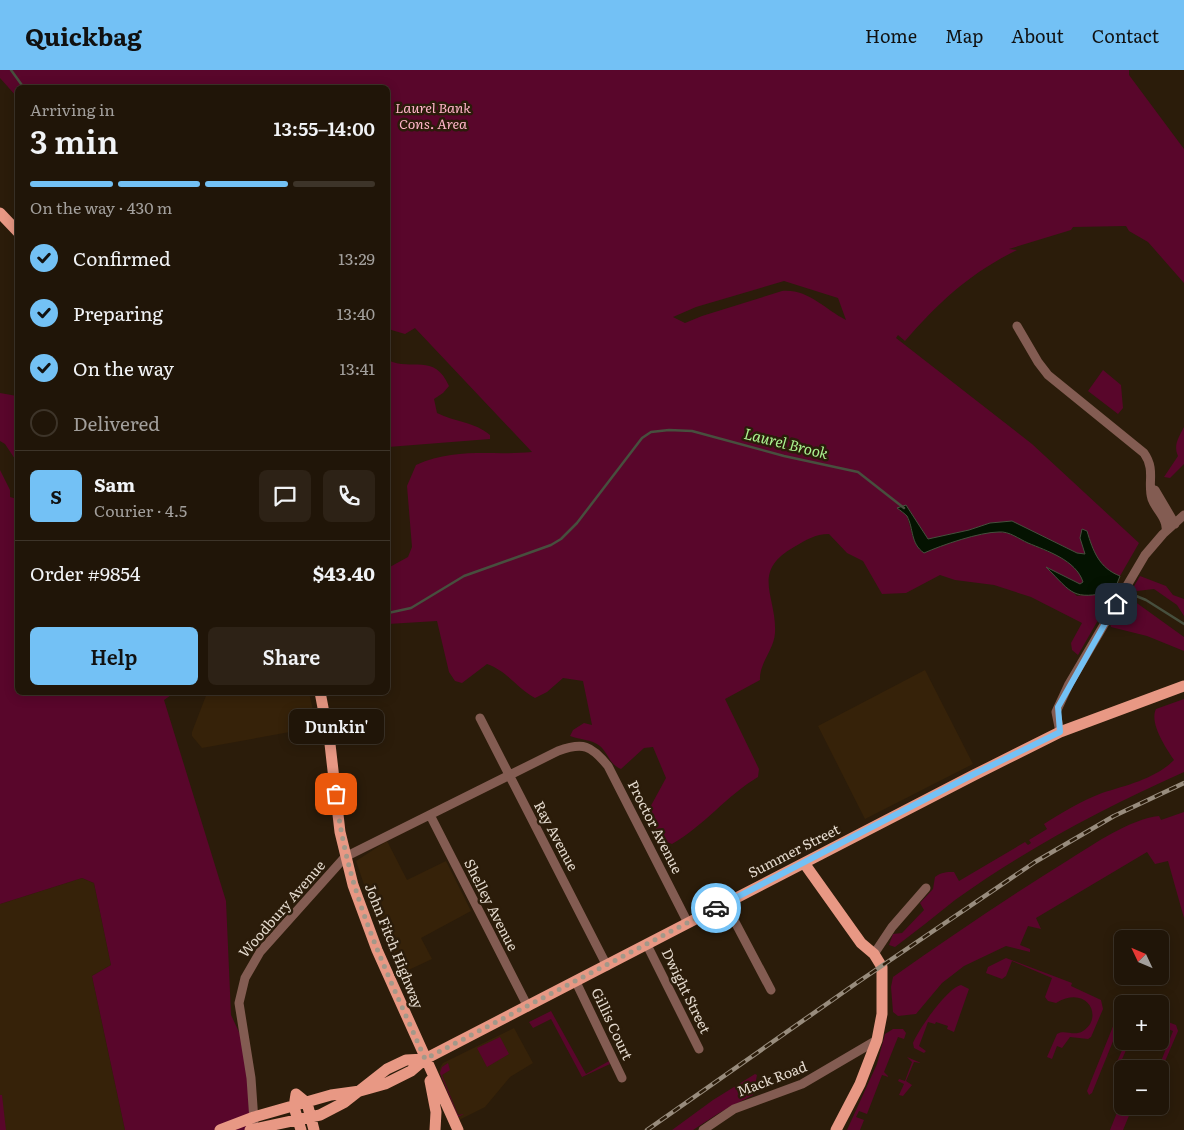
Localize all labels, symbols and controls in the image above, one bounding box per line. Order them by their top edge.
text: Quickbag [25,18,142,53]
text: Home [865,22,917,49]
text: Map [945,22,983,49]
text: About [1011,22,1064,49]
text: Contact [1092,22,1159,49]
text: Arriving in [30,97,115,121]
park label: Laurel Bank Cons. Area [395,97,471,133]
text: 13:55–14:00 [274,114,375,142]
text: 3 min [30,116,119,164]
text: On the way · 430 m [30,195,172,219]
icon: check [30,244,58,272]
text: Confirmed [73,244,171,272]
text: 13:29 [338,246,375,270]
icon: check [30,299,58,327]
text: Preparing [73,299,163,327]
text: 13:40 [337,301,375,325]
icon: check [30,354,58,382]
text: On the way [73,354,174,382]
text: 13:41 [339,356,375,380]
text: Delivered [73,409,160,437]
water label: Laurel Brook [742,421,832,464]
text: Sam [94,470,135,498]
button: chat [259,470,311,522]
button: phone [323,470,375,522]
text: S [50,482,62,510]
text: Courier · 4.5 [94,498,187,522]
text: Order #9854 [30,559,140,587]
text: $43.40 [313,559,375,587]
pin [1095,583,1137,625]
icon: home [1102,590,1130,618]
button: Help [30,627,198,685]
button: Share [208,627,375,685]
callout: Dunkin' [288,709,384,744]
text: Dunkin' [305,714,368,738]
pin [315,773,357,815]
street label: Proctor Avenue [624,776,688,877]
icon: bag [322,780,350,808]
street label: Ray Avenue [530,797,584,874]
street label: Summer Street [744,818,843,882]
street label: Woodbury Avenue [233,855,329,961]
street label: Shelley Avenue [460,855,524,954]
street label: John Fitch Highway [361,880,430,1012]
courier [691,883,741,933]
icon: car [702,894,730,922]
north arrow [1114,930,1169,985]
map controls [1114,930,1169,1115]
street label: Dwight Street [658,945,716,1037]
street label: Gillis Court [587,984,638,1063]
button: + [1114,995,1169,1050]
street label: Mack Road [734,1055,810,1101]
button: − [1114,1060,1169,1115]

